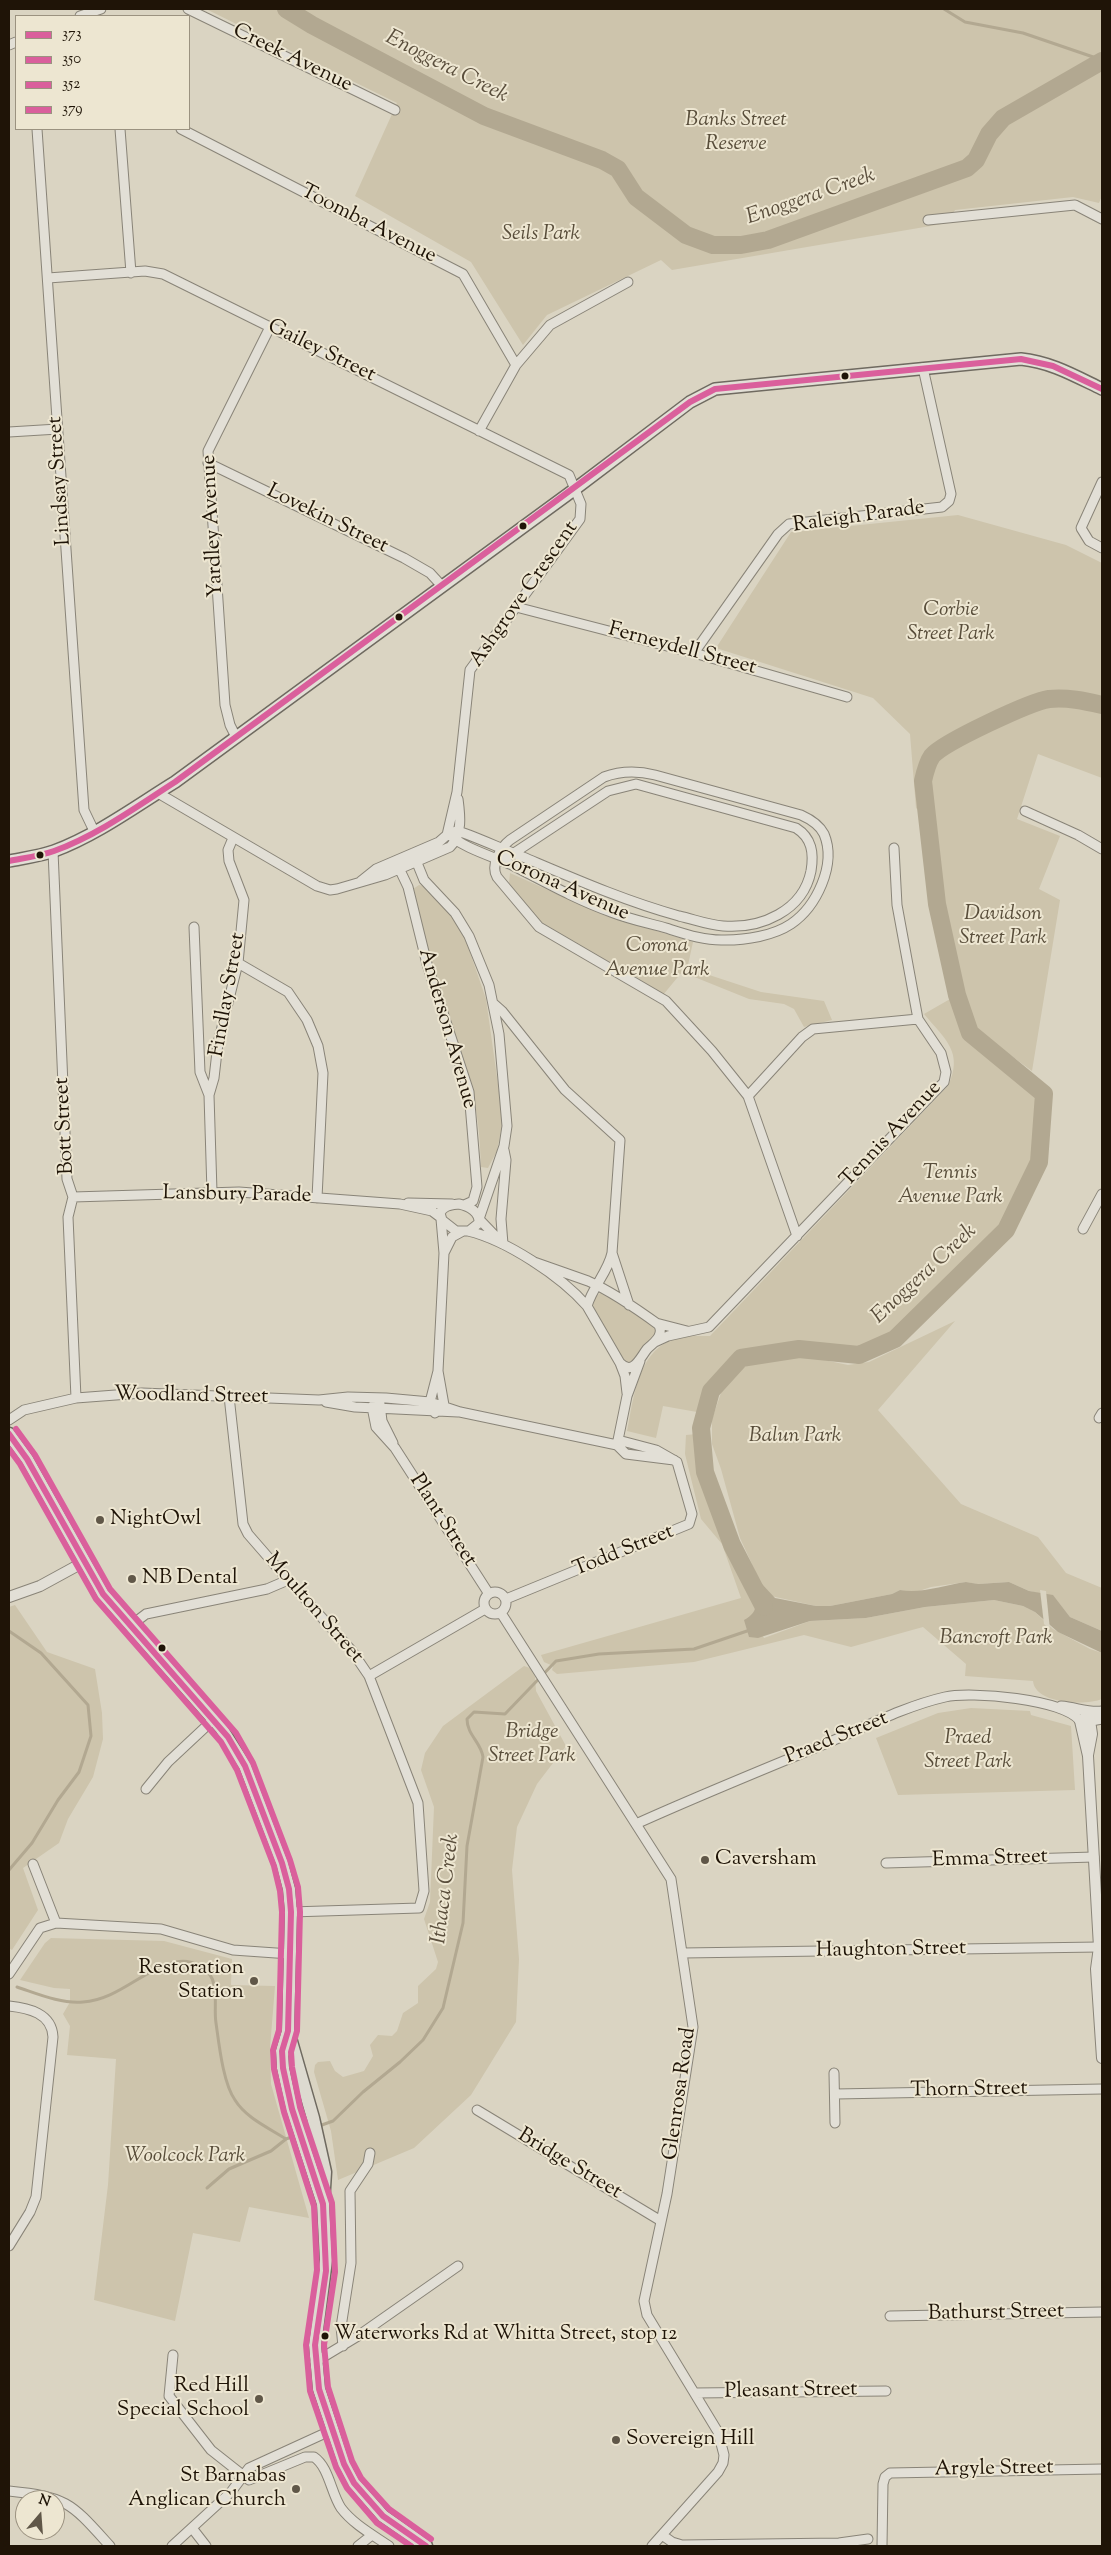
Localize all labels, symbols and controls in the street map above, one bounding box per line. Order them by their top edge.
legend [15,15,190,130]
street label: Creek Avenue [228,19,356,99]
text: 373 [62,24,82,45]
water label: Enoggera Creek [380,26,512,110]
text: 350 [62,49,81,70]
text: 352 [62,74,80,95]
text: 379 [62,99,83,120]
park label: Banks Street Reserve [685,108,787,158]
water label: Enoggera Creek [743,164,879,232]
street label: Toomba Avenue [296,180,440,270]
park label: Seils Park [502,222,580,248]
street label: Gailey Street [263,315,379,389]
unlabelled marker [840,371,850,381]
street label: Lindsay Street [44,416,78,546]
street label: Yardley Avenue [198,454,230,598]
street label: Lovekin Street [262,480,392,560]
street label: Raleigh Parade [792,496,926,540]
street label: Ashgrove Crescent [465,517,585,673]
unlabelled marker [518,521,528,531]
park label: Corbie Street Park [907,598,995,648]
unlabelled marker [394,612,404,622]
street label: Ferneydell Street [605,618,759,682]
street label: Corona Avenue [491,846,633,928]
unlabelled marker [35,850,45,860]
park label: Davidson Street Park [959,902,1047,952]
street label: Findlay Street [206,931,252,1059]
park label: Corona Avenue Park [604,934,710,984]
street label: Anderson Avenue [411,946,481,1112]
street label: Bott Street [51,1077,81,1175]
street label: Tennis Avenue [836,1077,948,1193]
park label: Tennis Avenue Park [897,1161,1003,1211]
street label: Lansbury Parade [162,1182,312,1210]
water label: Enoggera Creek [867,1219,983,1331]
street label: Woodland Street [114,1383,268,1411]
park label: Balun Park [749,1424,841,1450]
street label: Plant Street [403,1470,481,1572]
place label: NightOwl [110,1507,201,1533]
marker: NightOwl [94,1514,106,1526]
street label: Todd Street [570,1520,678,1584]
street label: Moulton Street [258,1549,368,1669]
place label: NB Dental [142,1566,238,1592]
marker: NB Dental [126,1573,138,1585]
park label: Bancroft Park [939,1626,1053,1652]
unlabelled marker [157,1643,167,1653]
street label: Praed Street [782,1707,892,1771]
park label: Bridge Street Park [488,1720,576,1770]
park label: Praed Street Park [924,1726,1012,1776]
water label: Ithaca Creek [427,1832,467,1946]
street label: Emma Street [932,1845,1048,1875]
place label: Caversham [715,1847,817,1873]
marker: Caversham [699,1854,711,1866]
street label: Haughton Street [816,1937,966,1965]
place label: Restoration Station [139,1956,244,2006]
marker: Restoration Station [248,1975,260,1987]
street label: Glenrosa Road [659,2026,703,2162]
street label: Thorn Street [910,2077,1028,2105]
street label: Bridge Street [512,2124,626,2206]
park label: Woolcock Park [125,2144,245,2170]
street label: Bathurst Street [928,2300,1064,2328]
place label: Waterworks Rd at Whitta Street, stop 12 [334,2324,677,2348]
marker: Waterworks Rd at Whitta Street, stop 12 [320,2331,330,2341]
place label: Red Hill Special School [117,2374,249,2424]
street label: Pleasant Street [724,2378,858,2406]
marker: Red Hill Special School [253,2393,265,2405]
place label: Sovereign Hill [626,2427,754,2453]
marker: Sovereign Hill [610,2434,622,2446]
street label: Argyle Street [934,2456,1054,2484]
place label: St Barnabas Anglican Church [128,2464,286,2514]
marker: St Barnabas Anglican Church [290,2483,302,2495]
north arrow [15,2490,65,2540]
text: N [36,2490,53,2513]

